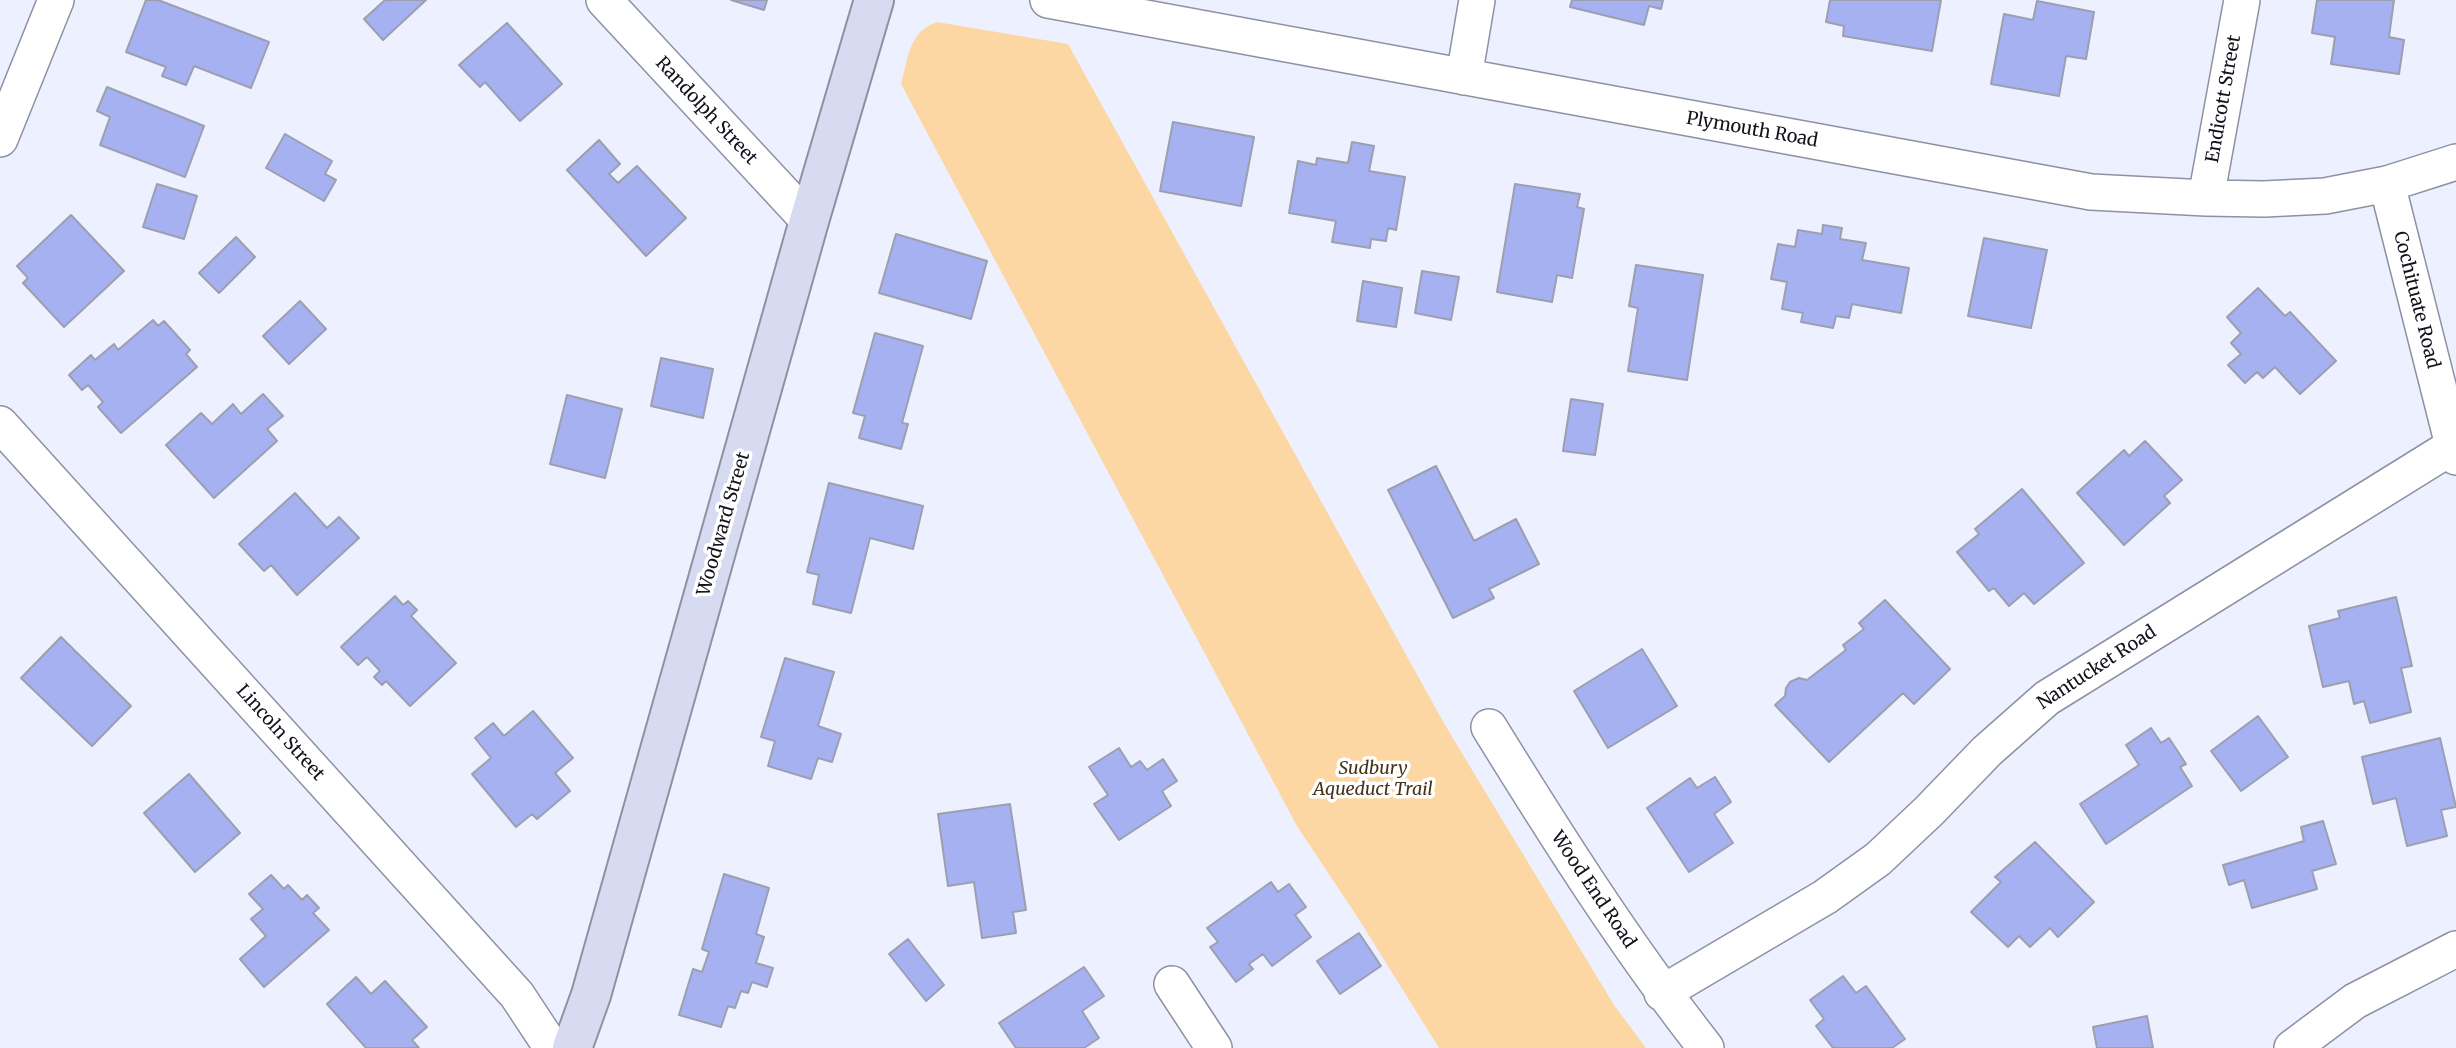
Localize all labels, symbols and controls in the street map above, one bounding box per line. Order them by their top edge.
street label: Endicott Street [2202,33,2246,165]
street label: Randolph Street [651,53,761,169]
street label: Plymouth Road [1684,108,1820,152]
street label: Cochituate Road [2389,229,2443,371]
street label: Woodward Street [693,449,755,599]
street label: Nantucket Road [2033,622,2161,714]
street label: Lincoln Street [231,681,329,785]
park label: Sudbury Aqueduct Trail [1313,758,1433,800]
street label: Wood End Road [1546,827,1640,953]

